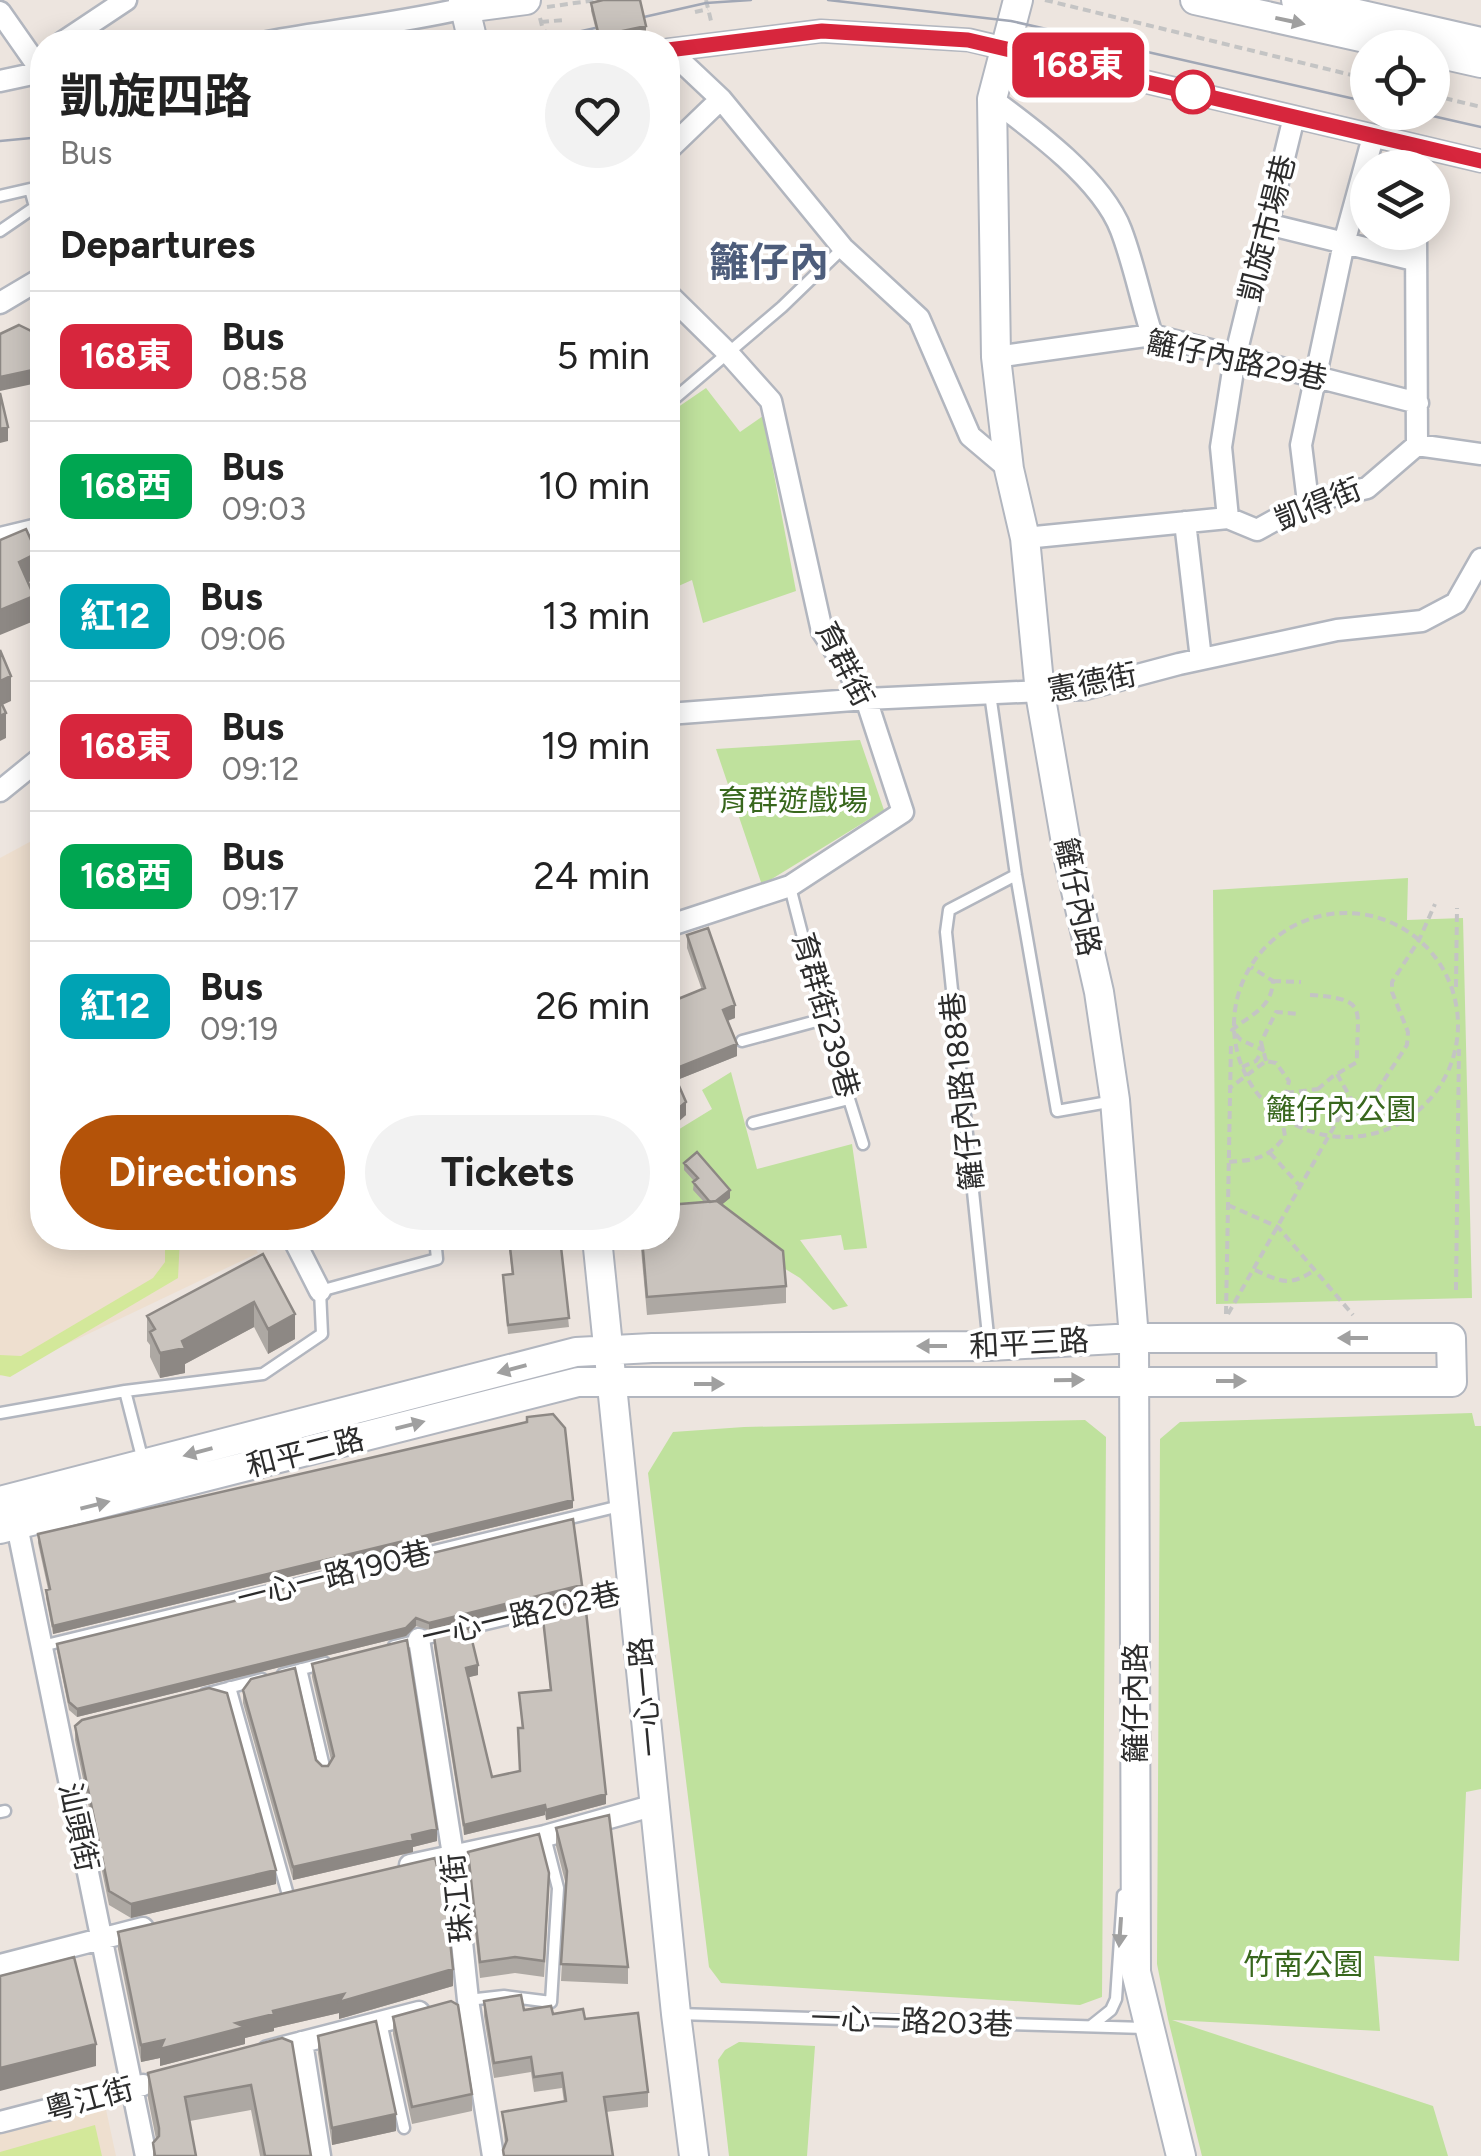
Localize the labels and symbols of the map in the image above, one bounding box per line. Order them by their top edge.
one-way arrow [1275,14,1306,29]
line badge: 168東 [1008,32,1148,98]
unlabelled marker [1172,71,1214,113]
street label: 凱旋市場巷 [1231,151,1303,305]
district label: 籬仔內 [709,238,829,286]
street label: 籬仔內路29巷 [1143,323,1331,397]
street label: 凱得街 [1269,470,1367,538]
street label: 育群街 [808,616,882,712]
street label: 憲德街 [1044,655,1140,709]
park label: 育群遊戲場 [718,782,868,819]
street label: 籬仔內路 [1047,834,1109,960]
street label: 育群街239巷 [785,928,867,1102]
street label: 籬仔內路188巷 [933,990,991,1192]
park label: 籬仔內公園 [1266,1091,1416,1128]
street label: 和平三路 [968,1321,1090,1365]
one-way arrow [1337,1330,1369,1346]
one-way arrow [915,1338,947,1354]
one-way arrow [496,1362,527,1377]
one-way arrow [1053,1372,1085,1388]
one-way arrow [1215,1373,1247,1389]
one-way arrow [693,1376,725,1392]
one-way arrow [395,1417,426,1433]
street label: 和平二路 [242,1420,368,1484]
one-way arrow [182,1444,213,1460]
one-way arrow [80,1497,111,1512]
street label: 一心一路190巷 [233,1533,435,1617]
street label: 一心一路202巷 [418,1574,624,1656]
street label: 一心一路 [621,1636,669,1758]
street label: 籬仔內路 [1117,1643,1154,1763]
street label: 汕頭街 [52,1779,106,1875]
street label: 珠江街 [434,1851,480,1945]
one-way arrow [1111,1916,1127,1948]
park label: 竹南公園 [1243,1946,1363,1983]
street label: 一心一路203巷 [810,1999,1014,2043]
street label: 粵江街 [41,2069,137,2129]

